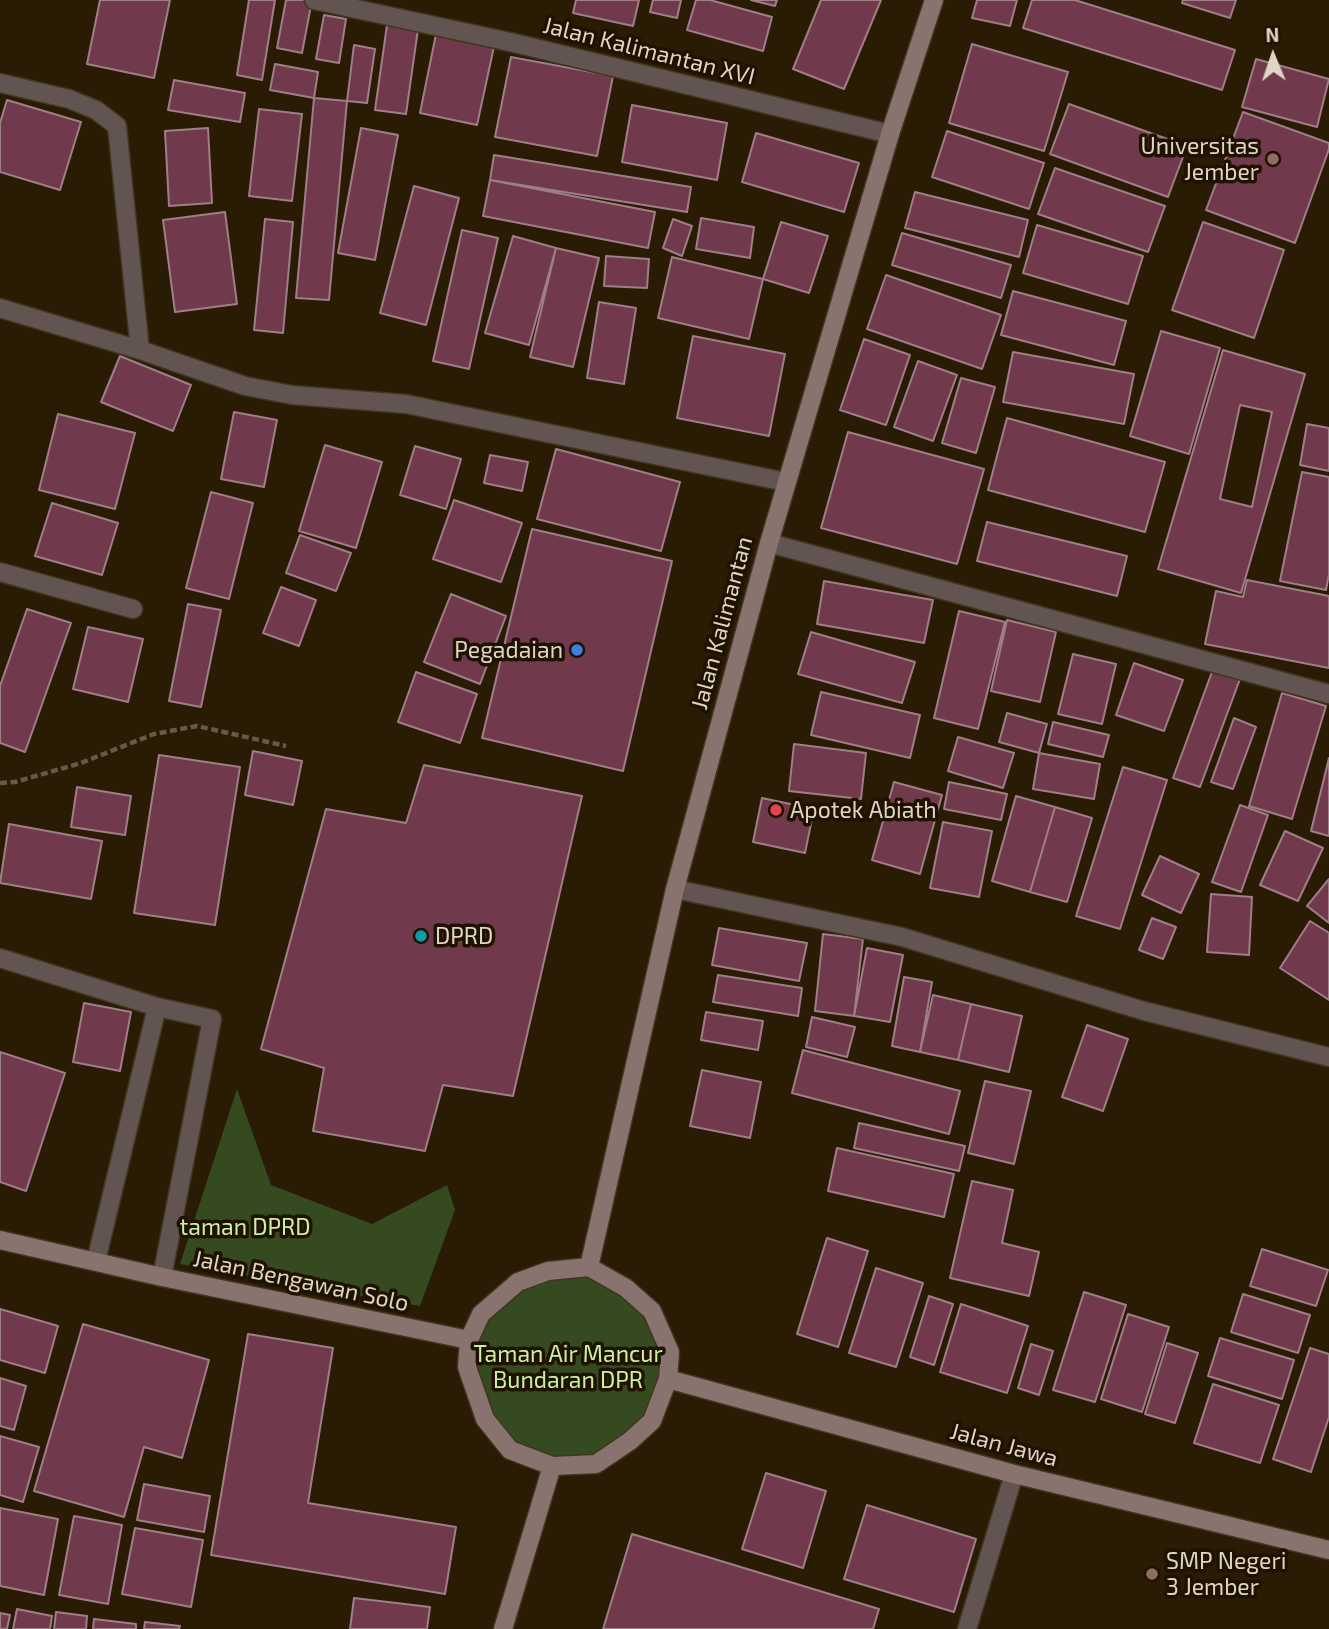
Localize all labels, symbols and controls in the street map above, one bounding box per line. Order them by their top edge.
street label: Jalan Kalimantan XVI [540,11,758,91]
north arrow [1238,21,1308,91]
text: N [1265,23,1280,46]
place label: Universitas Jember [1141,132,1259,186]
marker: Universitas Jember [1265,151,1281,167]
street label: Jalan Kalimantan [686,533,758,713]
place label: Pegadaian [454,636,563,664]
marker: Pegadaian [569,642,585,658]
place label: Apotek Abiath [790,796,937,824]
marker: Apotek Abiath [768,802,784,818]
place label: DPRD [435,922,493,950]
marker: DPRD [413,928,429,944]
park label: taman DPRD [180,1213,310,1241]
street label: Jalan Bengawan Solo [191,1245,411,1317]
park label: Taman Air Mancur Bundaran DPR [473,1340,663,1394]
street label: Jalan Jawa [947,1417,1061,1473]
place label: SMP Negeri 3 Jember [1166,1547,1286,1601]
marker: SMP Negeri 3 Jember [1144,1566,1160,1582]

